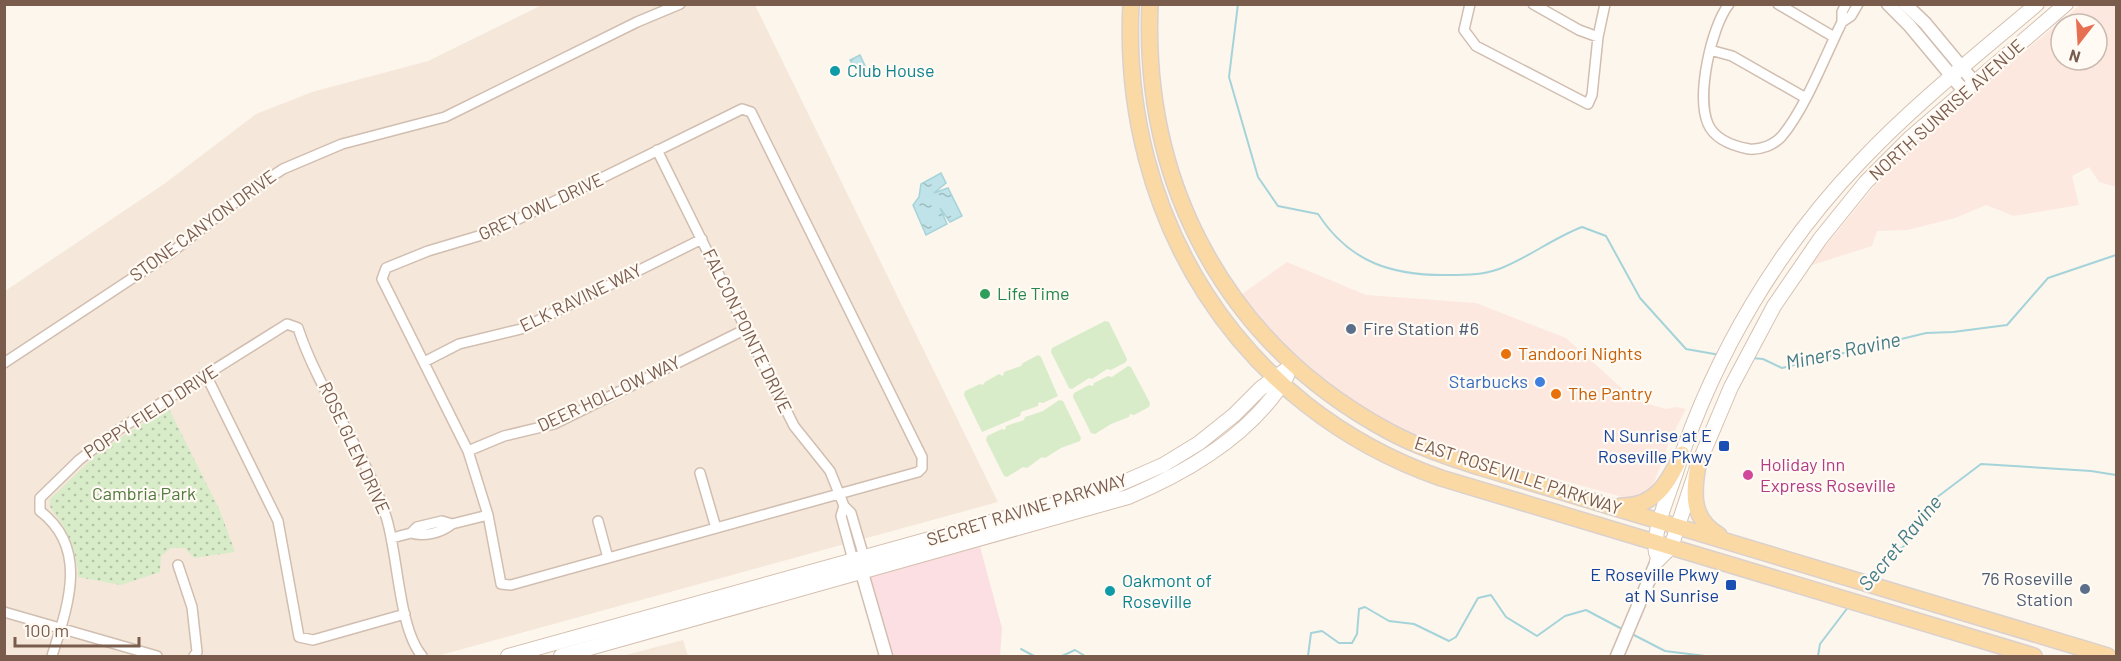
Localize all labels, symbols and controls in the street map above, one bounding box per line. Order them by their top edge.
north arrow [2049,12,2109,72]
street label: NORTH SUNRISE AVENUE [1864,34,2028,185]
text: N [2067,46,2082,67]
place label: Club House [847,59,935,81]
marker: Club House [828,64,842,78]
street label: STONE CANYON DRIVE [125,165,280,286]
street label: GREY OWL DRIVE [475,167,607,245]
street label: FALCON POINTE DRIVE [699,245,797,416]
street label: ELK RAVINE WAY [516,258,645,336]
place label: Life Time [997,282,1070,304]
marker: Life Time [978,287,992,301]
place label: Fire Station #6 [1363,317,1479,339]
marker: Fire Station #6 [1344,322,1358,336]
water label: Miners Ravine [1783,326,1903,374]
place label: Tandoori Nights [1518,342,1642,364]
marker: Tandoori Nights [1499,347,1513,361]
street label: DEER HOLLOW WAY [534,350,684,436]
street label: POPPY FIELD DRIVE [79,360,222,463]
place label: Starbucks [1449,370,1528,392]
marker: Starbucks [1533,375,1547,389]
street label: ROSE GLEN DRIVE [315,378,395,517]
place label: The Pantry [1568,382,1652,404]
marker: The Pantry [1549,387,1563,401]
place label: N Sunrise at E Roseville Pkwy [1598,424,1712,467]
street label: EAST ROSEVILLE PARKWAY [1412,431,1625,519]
marker: N Sunrise at E Roseville Pkwy [1717,439,1731,453]
place label: Holiday Inn Express Roseville [1760,453,1896,496]
street label: SECRET RAVINE PARKWAY [924,468,1130,550]
marker: Holiday Inn Express Roseville [1741,468,1755,482]
park label: Cambria Park [92,482,196,504]
water label: Secret Ravine [1852,490,1946,595]
place label: E Roseville Pkwy at N Sunrise [1590,563,1719,606]
place label: 76 Roseville Station [1982,567,2073,610]
place label: Oakmont of Roseville [1122,569,1212,612]
marker: E Roseville Pkwy at N Sunrise [1724,578,1738,592]
marker: 76 Roseville Station [2078,582,2092,596]
marker: Oakmont of Roseville [1103,584,1117,598]
scale bar [15,610,140,648]
text: 100 m [24,619,69,641]

